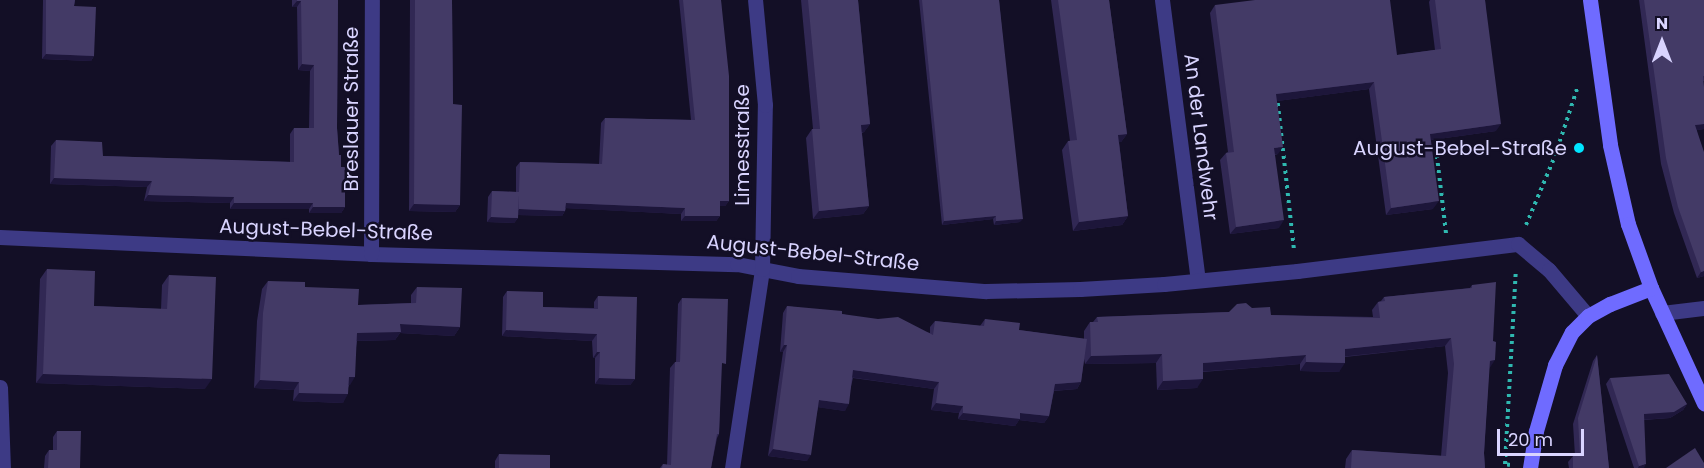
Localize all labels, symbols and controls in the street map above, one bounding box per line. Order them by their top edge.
north arrow [1632,12,1692,72]
text: N [1656,12,1668,35]
street label: Breslauer Straße [339,26,363,192]
street label: An der Landwehr [1179,52,1223,222]
street label: Limesstraße [730,84,754,206]
place label: August-Bebel-Straße [1353,136,1567,160]
marker: August-Bebel-Straße [1572,141,1586,155]
street label: August-Bebel-Straße [219,214,433,246]
street label: August-Bebel-Straße [705,230,921,276]
scale bar [1500,417,1587,455]
text: 20 m [1508,427,1553,452]

